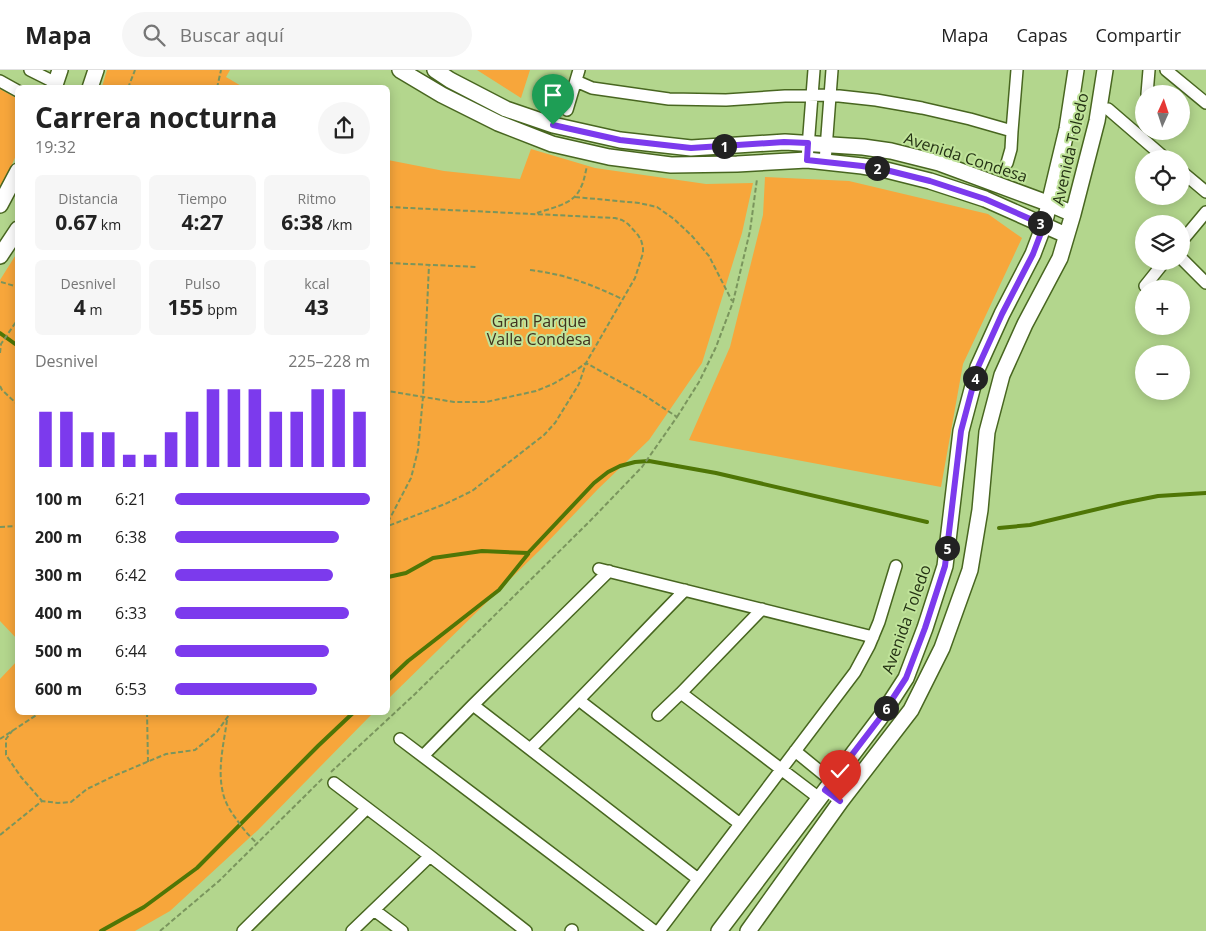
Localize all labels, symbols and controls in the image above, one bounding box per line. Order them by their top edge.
search box [122,12,472,57]
text: Mapa [25,18,92,51]
icon: search [140,21,168,49]
text: Buscar aquí [180,22,284,48]
text: Mapa [941,23,989,47]
text: Capas [1017,23,1067,47]
text: Compartir [1095,23,1181,47]
pin [532,74,574,125]
icon: arrive [539,81,567,109]
north arrow [1135,85,1190,140]
map controls [1135,85,1190,400]
street label: Avenida Toledo [1046,91,1094,207]
text: Carrera nocturna [35,98,277,136]
button: share [318,102,370,154]
street label: Avenida Condesa [901,127,1031,187]
pin: 1 [712,134,736,158]
text: 19:32 [35,136,76,158]
text: 1 [720,137,729,156]
button: locate [1135,150,1190,205]
pin: 2 [864,156,890,180]
text: 2 [873,159,882,178]
text: Distancia [58,189,118,208]
text: Tiempo [178,189,227,208]
text: Ritmo [298,189,336,208]
text: 0.67 [55,208,97,236]
text: 4:27 [181,208,224,236]
text: 6:38 [281,208,323,236]
pin: 3 [1028,210,1052,236]
text: 3 [1036,214,1045,233]
text: km [97,215,121,234]
text: /km [323,215,352,234]
button: layers [1135,215,1190,270]
text: Desnivel [61,274,116,293]
text: Pulso [185,274,220,293]
text: kcal [304,274,330,293]
button: + [1135,280,1190,335]
text: 4 [74,293,86,321]
text: 155 [168,293,204,321]
text: 43 [305,293,329,321]
text: m [86,300,102,319]
text: bpm [204,300,237,319]
park label: Gran Parque Valle Condesa [487,310,591,350]
button: − [1135,345,1190,400]
text: Desnivel [35,350,98,372]
text: 225–228 m [288,350,370,372]
pin: 4 [962,366,988,390]
text: 4 [971,369,980,388]
text: 100 m [35,488,82,510]
text: 6:21 [115,488,147,510]
text: 200 m [35,526,82,548]
text: 6:38 [115,526,147,548]
pin: 5 [934,536,960,560]
text: 5 [943,539,952,558]
street label: Avenida Toledo [876,561,936,677]
text: 300 m [35,564,82,586]
text: 6:42 [115,564,147,586]
text: 400 m [35,602,82,624]
text: 6:33 [115,602,147,624]
text: 500 m [35,640,82,662]
text: 6:44 [115,640,147,662]
text: 600 m [35,678,82,700]
text: 6:53 [115,678,147,700]
pin: 6 [874,696,898,720]
text: 6 [882,699,891,718]
pin [819,750,861,801]
icon: check [826,757,854,785]

